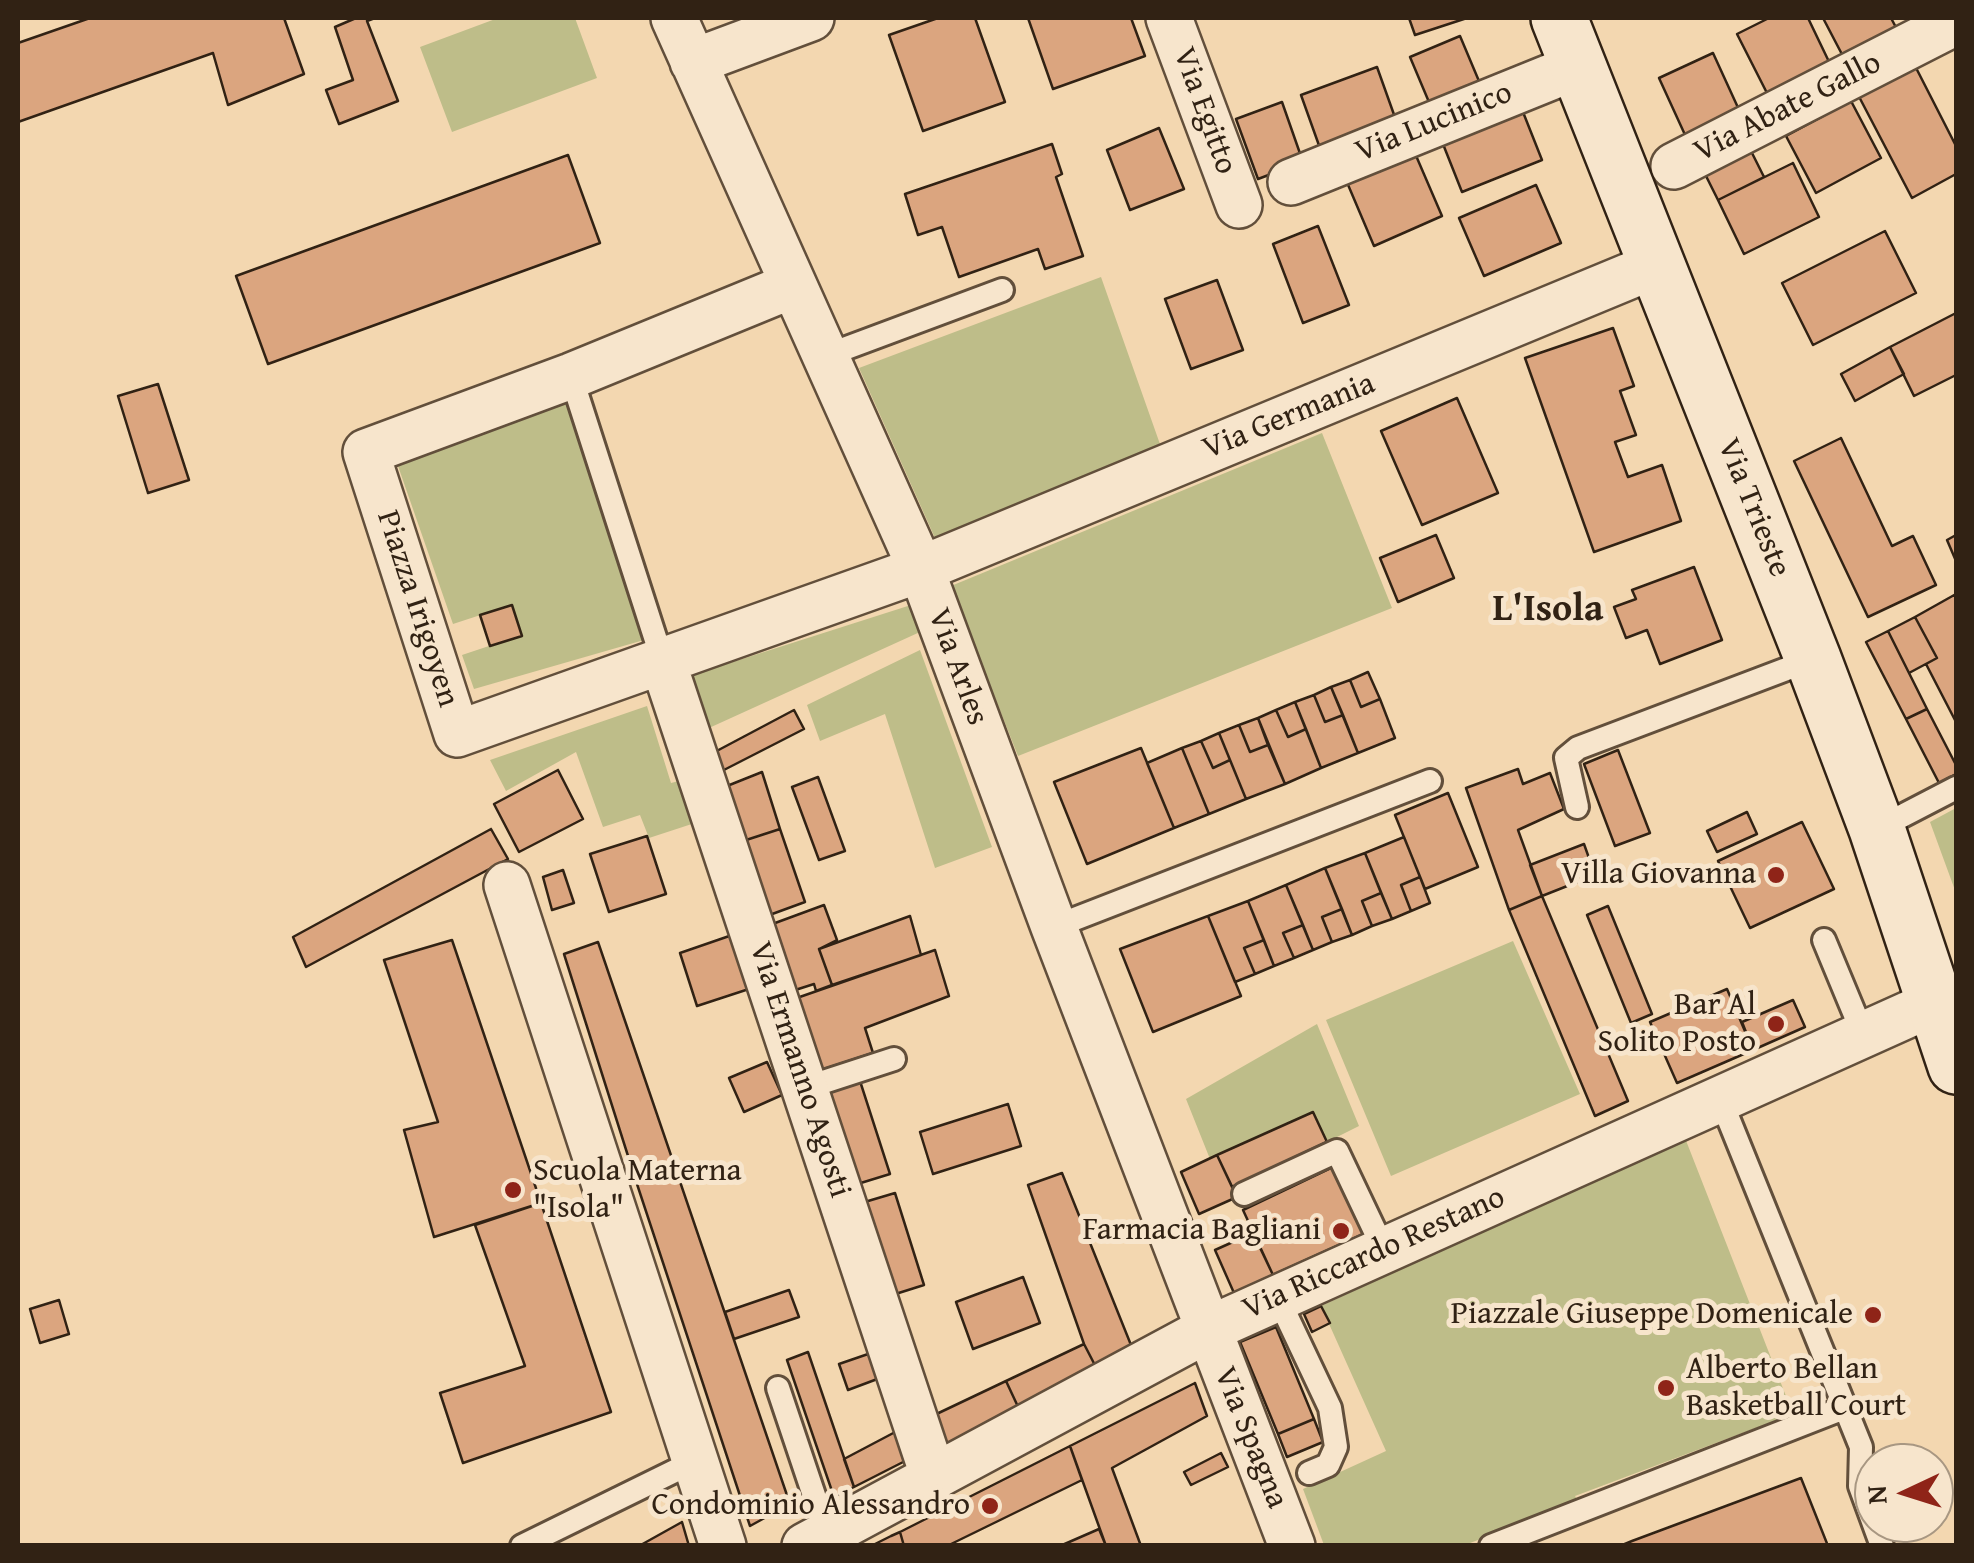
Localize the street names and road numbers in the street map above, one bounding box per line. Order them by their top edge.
street label: Via Egitto [1163,42,1245,180]
street label: Via Abate Gallo [1688,44,1888,172]
street label: Via Lucinico [1350,74,1518,172]
street label: Via Germania [1197,365,1381,469]
street label: Via Trieste [1708,433,1798,583]
street label: Piazza Irigoyen [367,506,467,712]
street label: Via Arles [918,603,996,731]
street label: Via Ermanno Agosti [740,937,858,1203]
street label: Via Riccardo Restano [1237,1179,1511,1329]
street label: Via Spagna [1204,1362,1296,1514]

